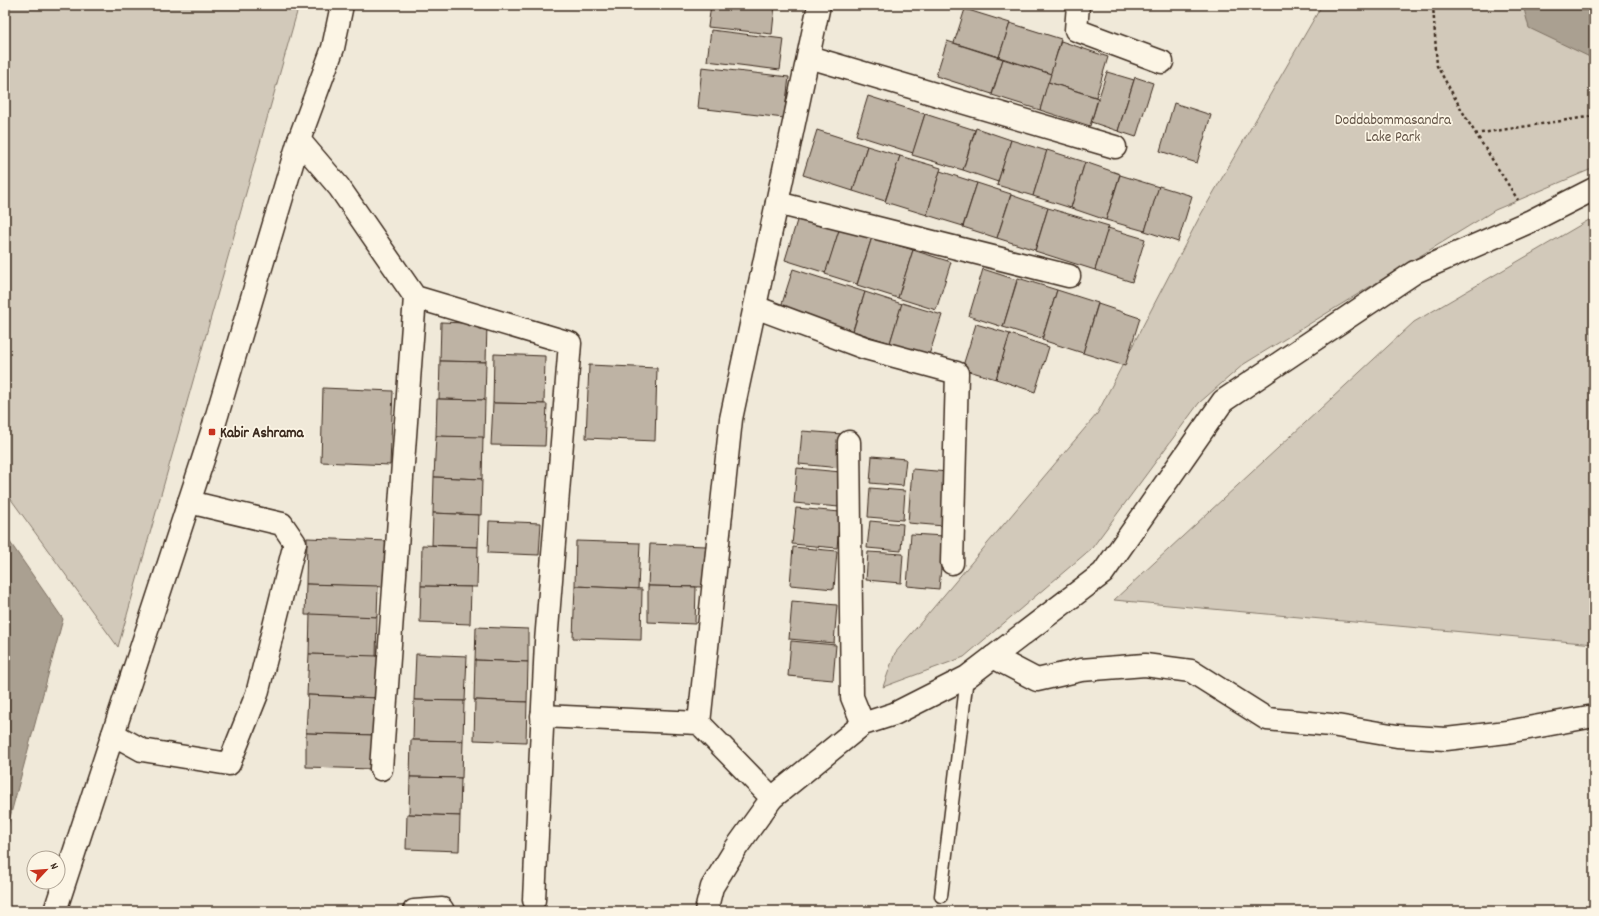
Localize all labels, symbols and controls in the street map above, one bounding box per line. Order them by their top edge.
park label: Doddabommasandra Lake Park [1335,110,1452,149]
place label: Kabir Ashrama [220,423,304,445]
marker: Kabir Ashrama [207,427,217,437]
north arrow [26,850,66,890]
text: N [45,861,62,873]

